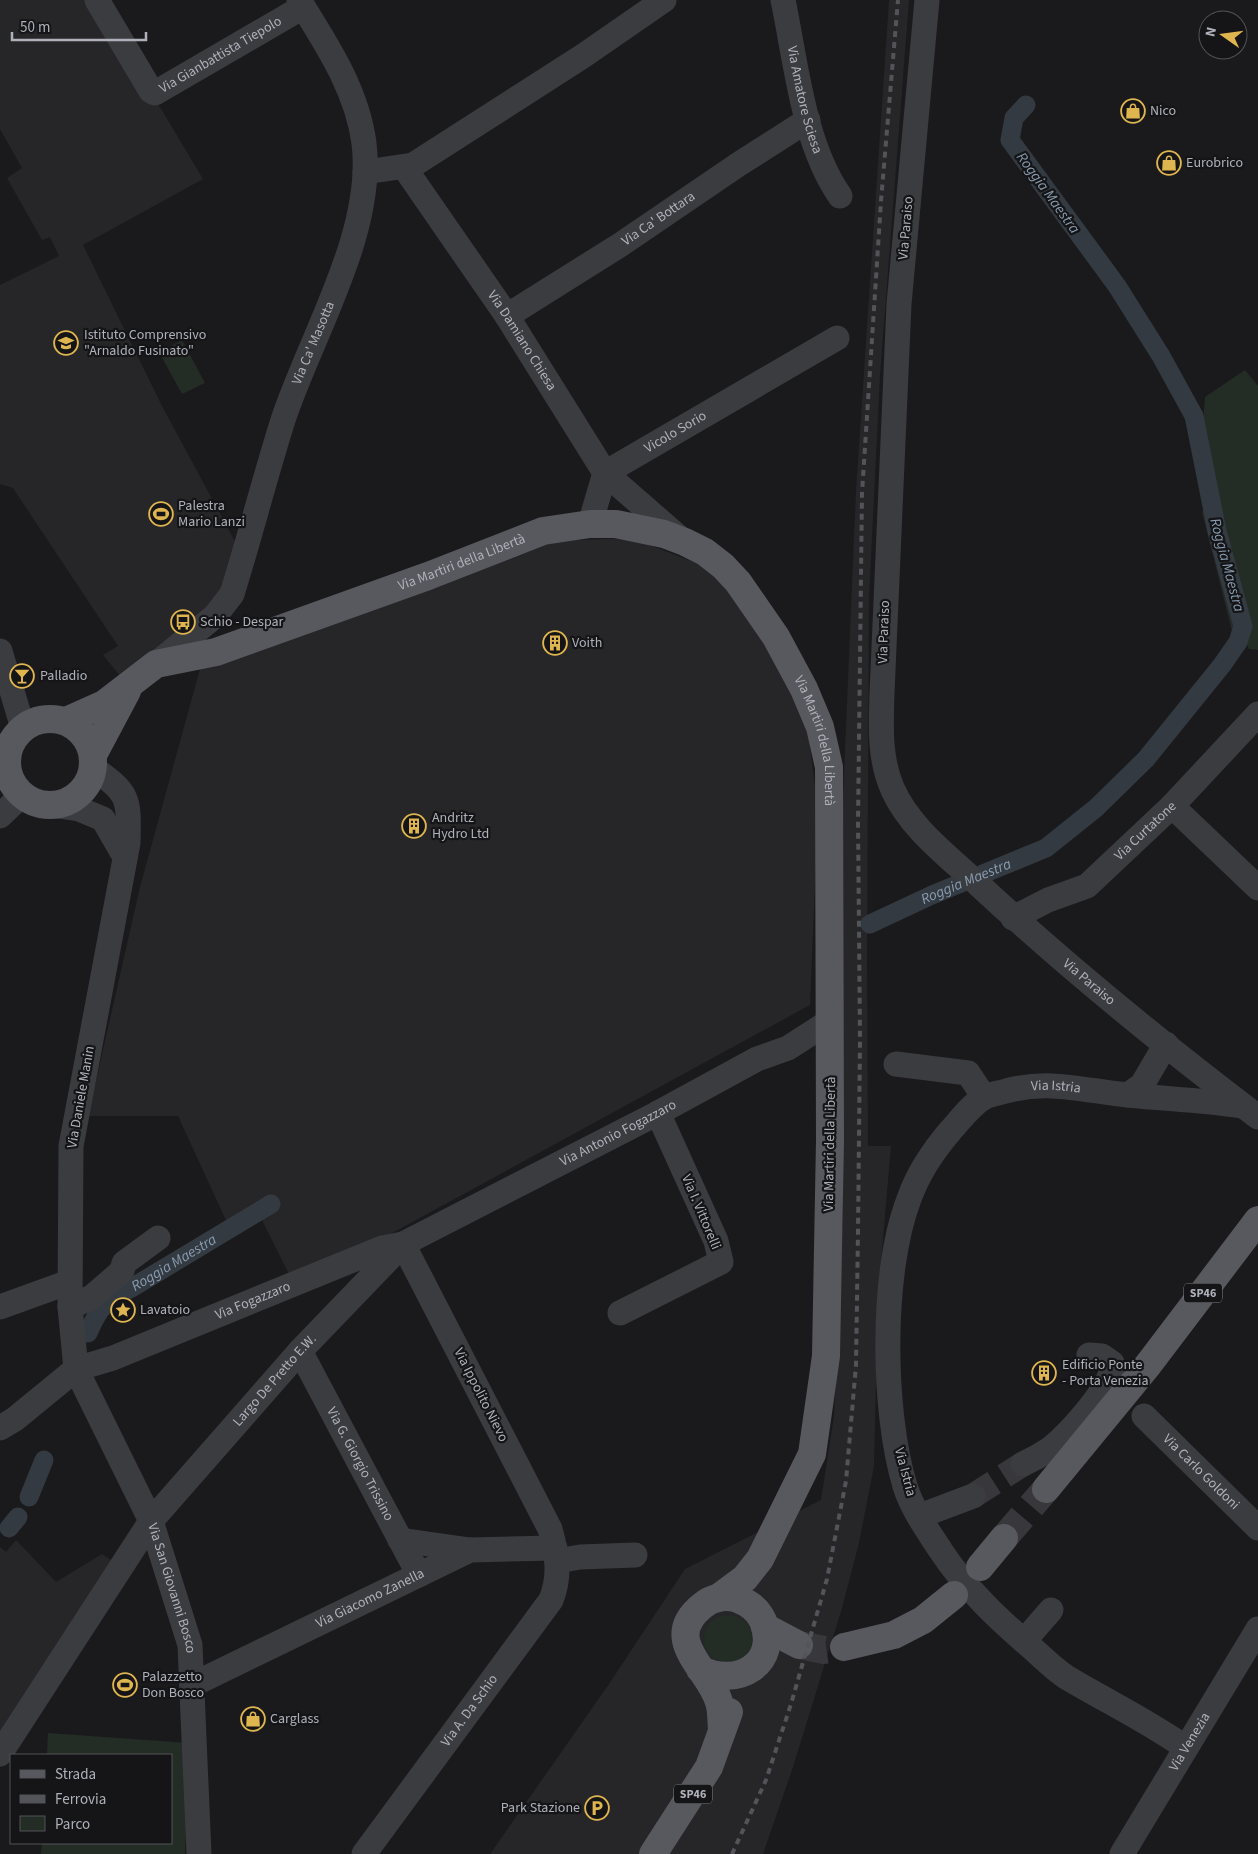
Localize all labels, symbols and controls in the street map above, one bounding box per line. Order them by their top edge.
scale bar [12,10,146,42]
north arrow [1198,10,1248,60]
street label: Via Gianbattista Tiepolo [155,11,286,98]
text: 50 m [20,17,50,38]
text: N [1201,25,1222,39]
street label: Via Amatore Sciesa [782,44,827,157]
shop icon: Nico [1120,98,1146,124]
place label: Nico [1150,101,1176,121]
water label: Roggia Maestra [1011,148,1085,238]
shop icon: Eurobrico [1156,150,1182,176]
place label: Eurobrico [1186,153,1243,173]
street label: Via Ca' Bottara [618,187,699,251]
street label: Via Paraiso [893,196,919,260]
street label: Via Damiano Chiesa [482,287,561,395]
street label: Via Ca' Masotta [287,299,340,388]
place label: Istituto Comprensivo "Arnaldo Fusinato" [84,325,206,361]
school or university icon: Istituto Comprensivo "Arnaldo Fusinato" [53,330,79,356]
street label: Vicolo Sorio [640,406,710,458]
place label: Palestra Mario Lanzi [178,496,245,532]
sports icon: Palestra Mario Lanzi [148,501,174,527]
water label: Roggia Maestra [1204,516,1250,614]
street label: Via Martiri della Libertà [395,529,528,596]
street label: Via Paraiso [873,600,895,664]
bus stop icon: Schio - Despar [170,609,196,635]
place label: Schio - Despar [200,612,284,632]
building icon: Voith [542,630,568,656]
place label: Voith [572,633,602,653]
bar icon: Palladio [9,663,35,689]
place label: Palladio [40,666,87,686]
street label: Via Martiri della Libertà [789,672,839,806]
street label: Via Curtatone [1110,797,1181,865]
place label: Andritz Hydro Ltd [432,808,489,844]
building icon: Andritz Hydro Ltd [401,813,427,839]
water label: Roggia Maestra [917,853,1014,909]
street label: Via Paraiso [1058,954,1120,1010]
street label: Via Daniele Manin [62,1044,100,1150]
street label: Via Martiri della Libertà [819,1076,841,1212]
street label: Via Istria [1030,1076,1082,1099]
street label: Via Antonio Fogazzaro [556,1095,680,1172]
street label: Via I. Vittorelli [676,1171,726,1253]
water label: Roggia Maestra [127,1229,220,1296]
street label: Via Fogazzaro [212,1276,293,1325]
road number: SP46 [1184,1284,1222,1302]
place icon: Lavatoio [110,1297,136,1323]
place label: Lavatoio [140,1300,190,1320]
street label: Largo De Pretto E.W. [228,1330,321,1431]
street label: Via Ippolito Nievo [449,1345,513,1445]
place label: Edificio Ponte - Porta Venezia [1062,1355,1148,1391]
building icon: Edificio Ponte - Porta Venezia [1031,1360,1057,1386]
street label: Via G. Giorgio Trissino [322,1404,399,1525]
street label: Via Carlo Goldoni [1158,1430,1244,1515]
street label: Via Istria [889,1445,921,1499]
street label: Via San Giovanni Bosco [142,1521,200,1654]
street label: Via Giacomo Zanella [312,1564,428,1633]
place label: Palazzetto Don Bosco [142,1667,204,1703]
street label: Via A. Da Schio [436,1670,503,1751]
sports icon: Palazzetto Don Bosco [112,1672,138,1698]
shop icon: Carglass [240,1706,266,1732]
place label: Carglass [270,1709,319,1729]
street label: Via Venezia [1164,1709,1215,1775]
legend [10,1754,172,1844]
text: Strada [55,1764,96,1785]
road number: SP46 [674,1785,712,1804]
text: Ferrovia [55,1789,106,1810]
parking icon: Park Stazione [584,1795,610,1821]
place label: Park Stazione [501,1798,580,1818]
text: Parco [55,1814,90,1835]

